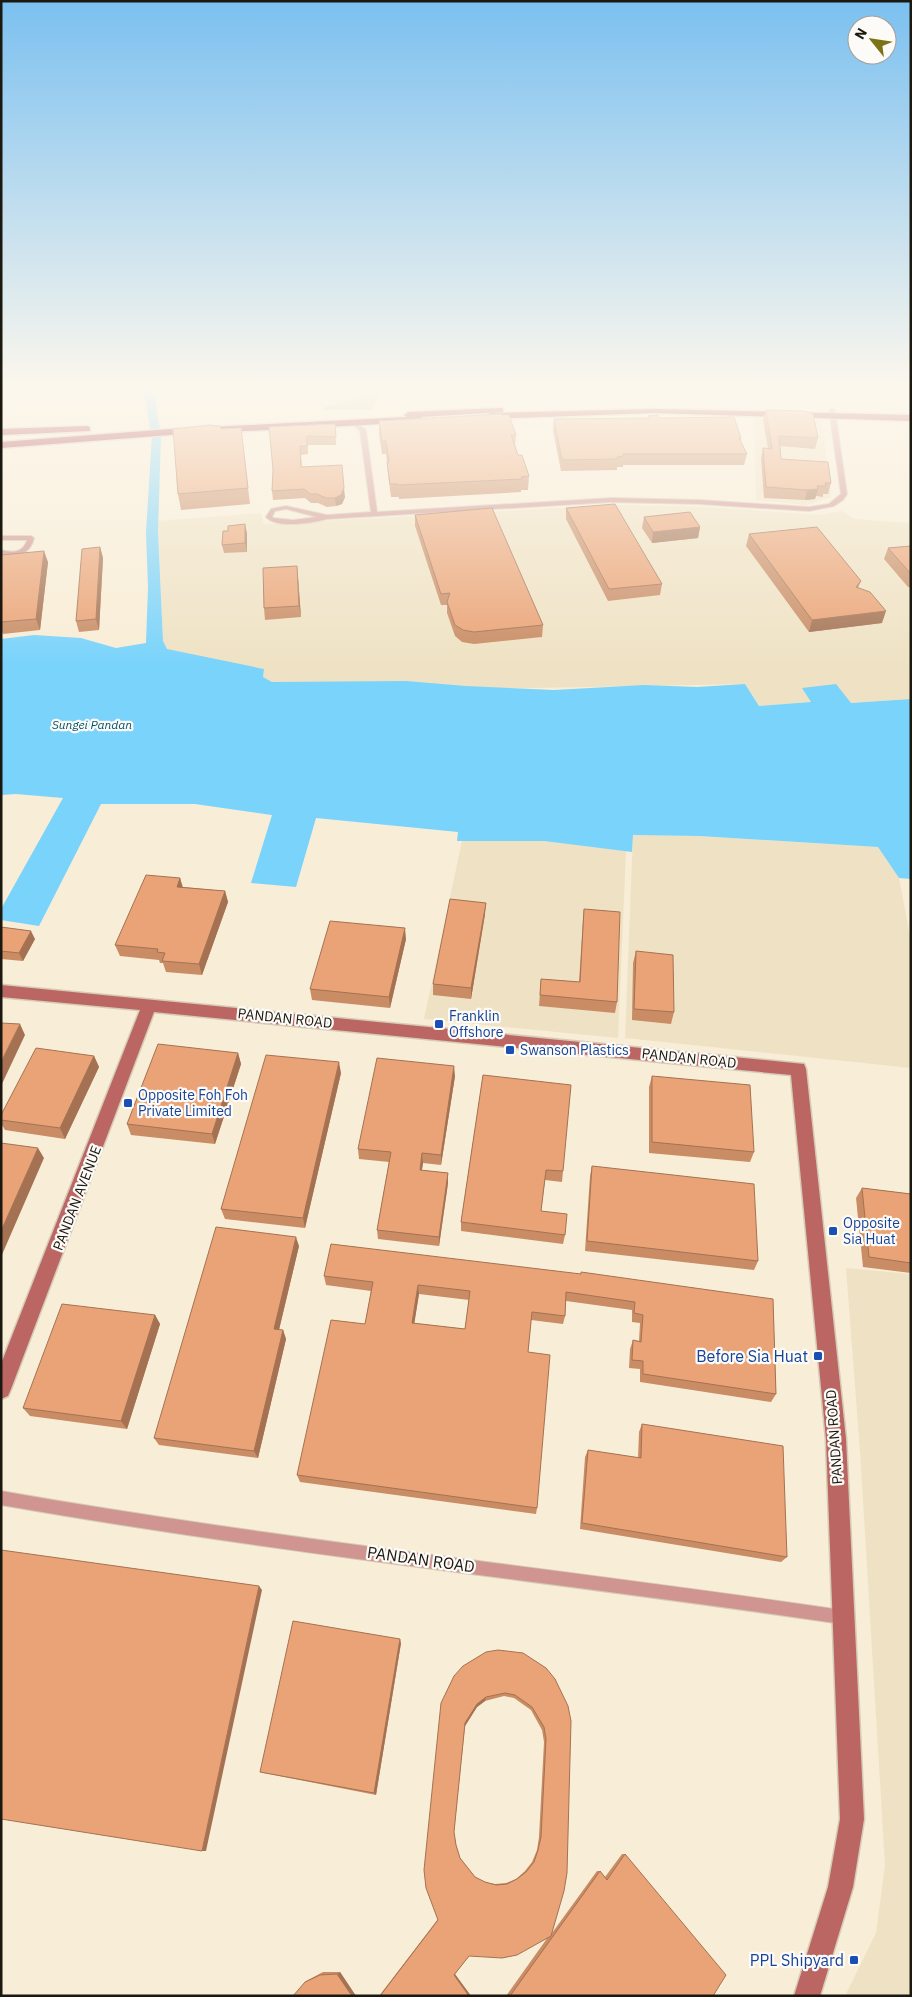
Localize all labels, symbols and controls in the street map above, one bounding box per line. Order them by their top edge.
north arrow [847,15,897,65]
text: N [850,25,871,42]
water label: Sungei Pandan [52,717,132,732]
street label: PANDAN ROAD [237,1004,333,1032]
place label: Franklin Offshore [449,1007,504,1041]
marker: Franklin Offshore [433,1018,445,1030]
place label: Swanson Plastics [520,1041,629,1059]
marker: Swanson Plastics [504,1044,516,1056]
street label: PANDAN ROAD [641,1044,737,1072]
place label: Opposite Foh Foh Private Limited [138,1086,248,1120]
marker: Opposite Foh Foh Private Limited [122,1097,134,1109]
street label: PANDAN AVENUE [49,1143,105,1253]
place label: Opposite Sia Huat [843,1214,900,1248]
marker: Opposite Sia Huat [827,1225,839,1237]
place label: Before Sia Huat [696,1346,808,1366]
marker: Before Sia Huat [812,1350,824,1362]
street label: PANDAN ROAD [822,1389,846,1485]
street label: PANDAN ROAD [366,1542,476,1576]
place label: PPL Shipyard [750,1950,844,1970]
marker: PPL Shipyard [848,1954,860,1966]

